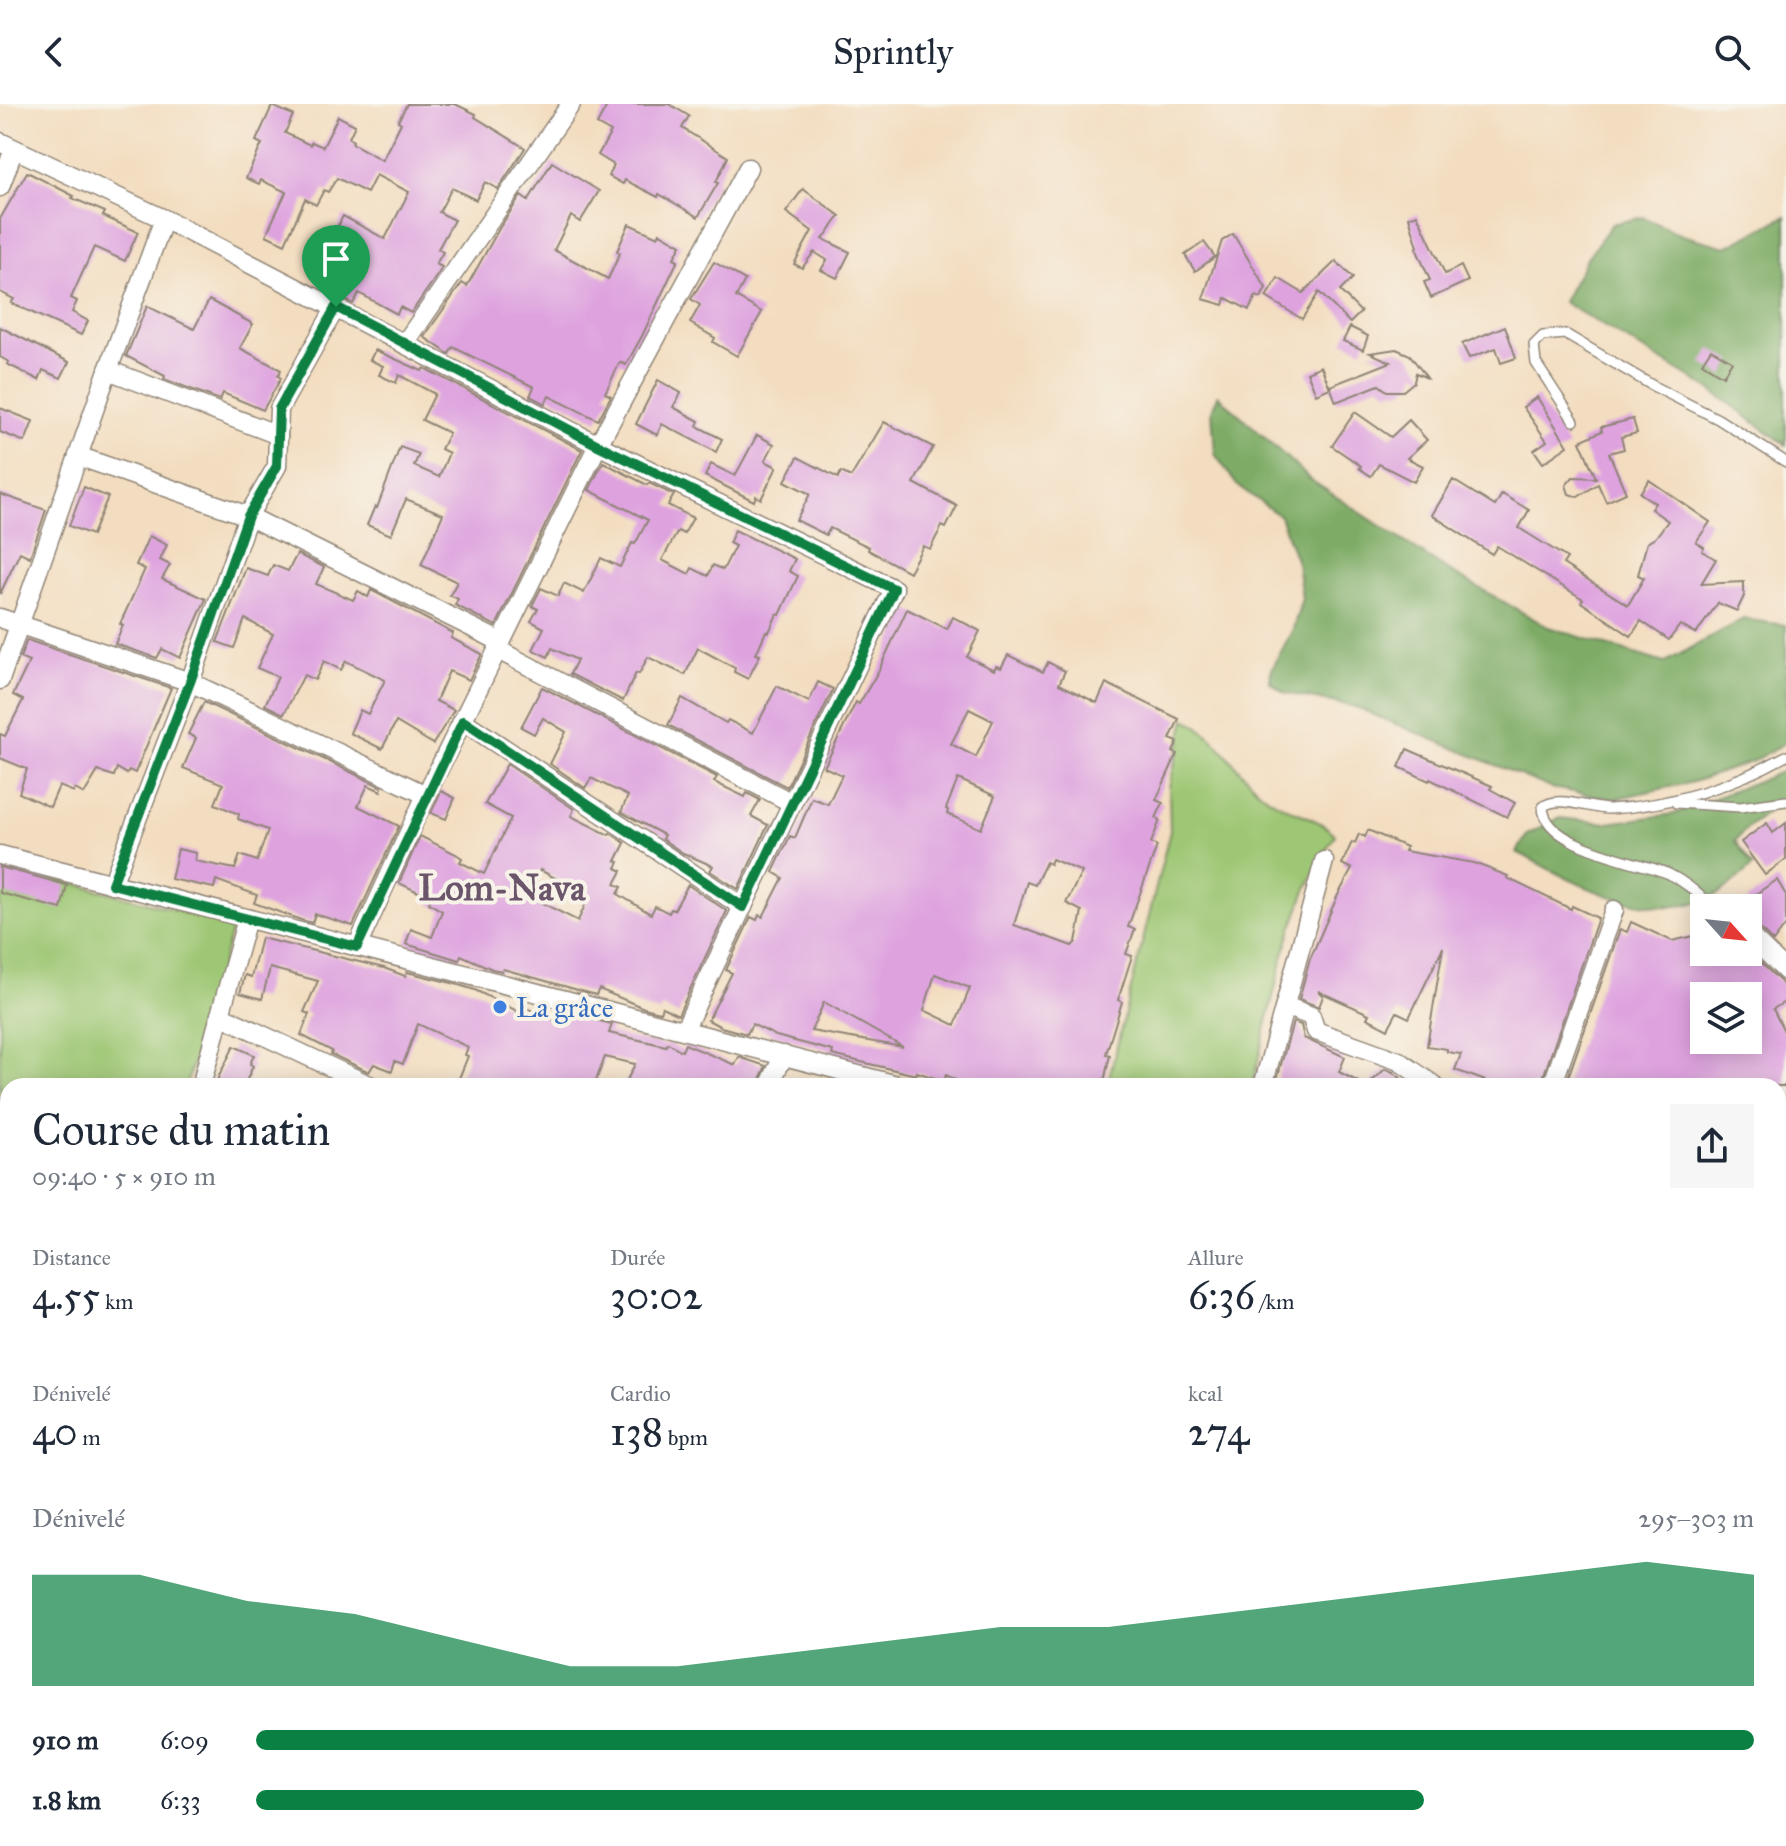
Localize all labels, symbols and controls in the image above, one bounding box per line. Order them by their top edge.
icon: back [32,30,76,74]
text: Sprintly [833,30,953,74]
icon: search [1710,30,1754,74]
pin [302,225,370,307]
icon: arrive [314,237,358,281]
district label: Lom-Nava [419,866,586,910]
north arrow [1690,894,1762,966]
map controls [1690,894,1762,1054]
button: layers [1690,982,1762,1054]
place label: La grâce [516,990,613,1025]
marker: La grâce [491,998,509,1016]
text: Course du matin [32,1103,330,1157]
button: share [1670,1104,1754,1188]
text: 09:40 · 5 × 910 m [32,1160,216,1192]
text: Distance [32,1244,111,1271]
text: Durée [610,1244,666,1271]
text: Allure [1188,1244,1244,1271]
text: 4.55 [32,1271,100,1320]
text: 30:02 [610,1271,702,1320]
text: 6:36 [1188,1271,1255,1320]
text: km [100,1288,134,1315]
text: /km [1255,1288,1294,1315]
text: Dénivelé [32,1380,111,1407]
text: Cardio [610,1380,671,1407]
text: kcal [1188,1380,1223,1407]
text: 40 [32,1407,78,1456]
text: 138 [610,1407,663,1456]
text: 274 [1188,1407,1249,1456]
text: m [78,1424,101,1451]
text: bpm [663,1424,708,1451]
text: Dénivelé [32,1502,125,1534]
text: 295–303 m [1638,1502,1754,1534]
text: 910 m [32,1724,99,1756]
text: 6:09 [160,1724,209,1756]
text: 1.8 km [32,1784,101,1816]
text: 6:33 [160,1784,201,1816]

